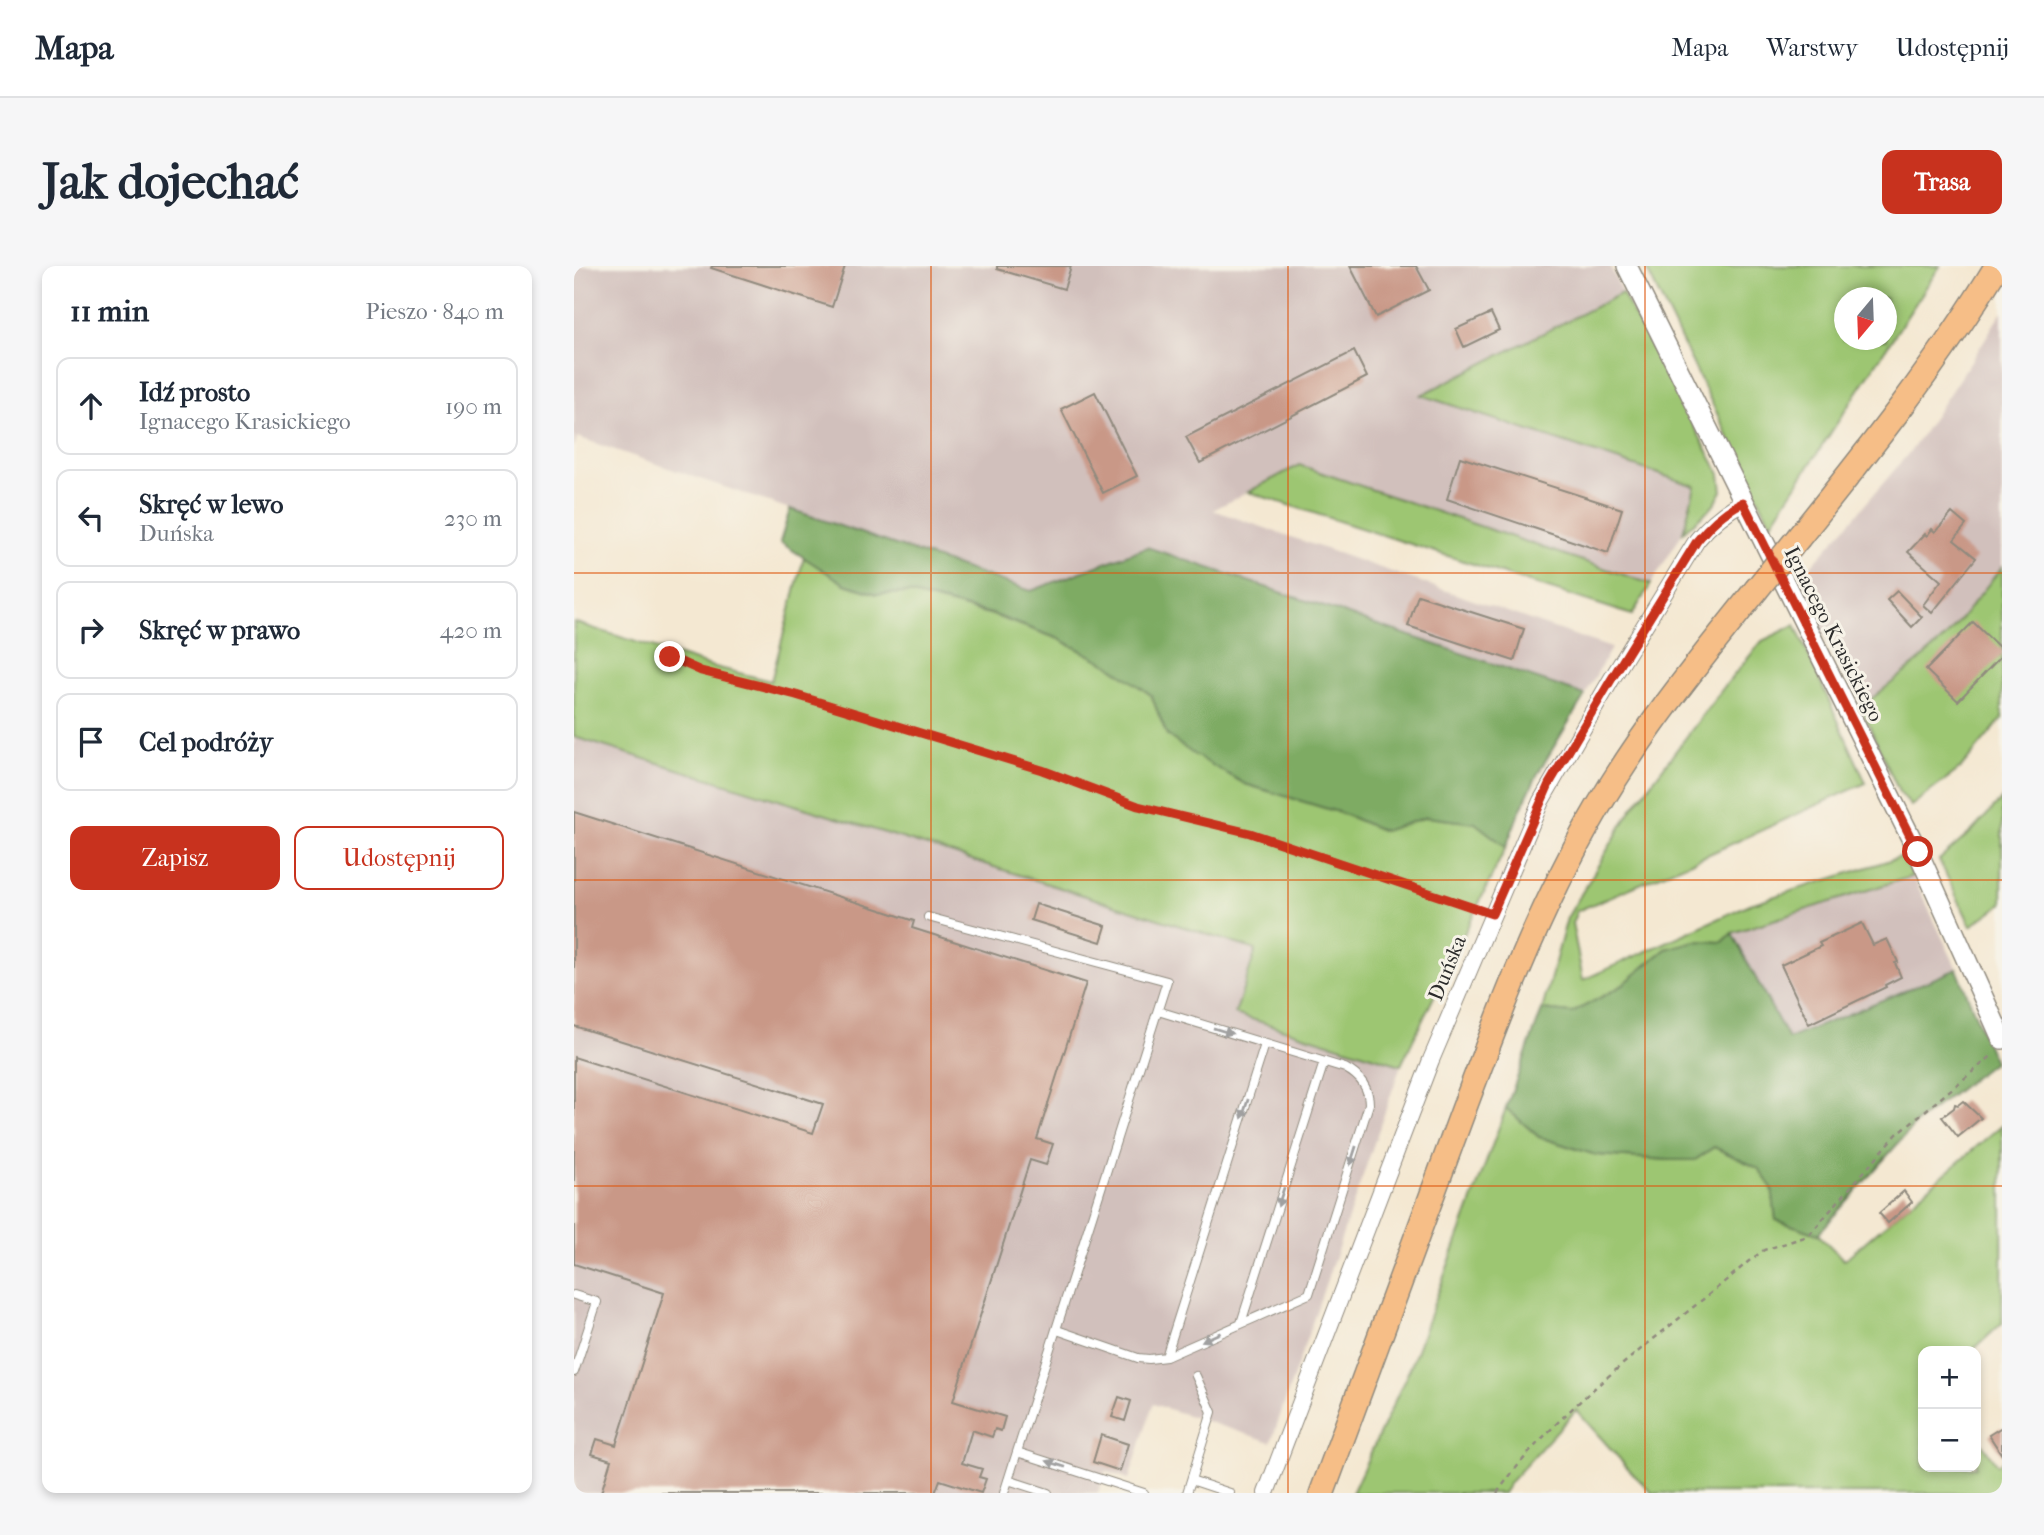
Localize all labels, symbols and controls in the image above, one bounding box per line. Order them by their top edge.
text: Mapa [35,29,114,68]
text: Mapa [1671,34,1728,62]
text: Warstwy [1766,34,1858,62]
text: Udostępnij [1896,34,2009,62]
button: Trasa [1882,150,2002,214]
text: Jak dojechać [42,153,299,211]
north arrow [1834,287,1897,350]
text: 11 min [70,294,149,329]
text: Pieszo · 840 m [366,298,504,325]
text: Idź prosto [139,377,250,408]
icon: ahead [72,387,110,425]
text: 190 m [445,393,502,420]
text: Ignacego Krasickiego [139,408,351,435]
text: Skręć w lewo [139,489,283,520]
icon: left [72,499,110,537]
text: 230 m [444,505,502,532]
text: Duńska [139,520,214,547]
street label: Ignacego Krasickiego [1779,542,1889,726]
icon: right [72,611,110,649]
text: Skręć w prawo [139,615,300,646]
text: 420 m [440,617,502,644]
route end [654,641,685,672]
icon: arrive [72,723,110,761]
text: Cel podróży [139,727,273,758]
button: Zapisz [70,826,280,890]
button: Udostępnij [294,826,504,890]
route start [1902,836,1933,867]
street label: Duńska [1423,932,1471,1004]
one-way arrow [1213,1026,1234,1037]
one-way arrow [1239,1099,1249,1120]
one-way arrow [1347,1145,1358,1166]
one-way arrow [1275,1187,1286,1208]
one-way arrow [1201,1331,1221,1343]
map controls [1918,1346,1981,1472]
button: + [1918,1346,1981,1409]
button: − [1918,1409,1981,1472]
one-way arrow [1045,1459,1066,1469]

